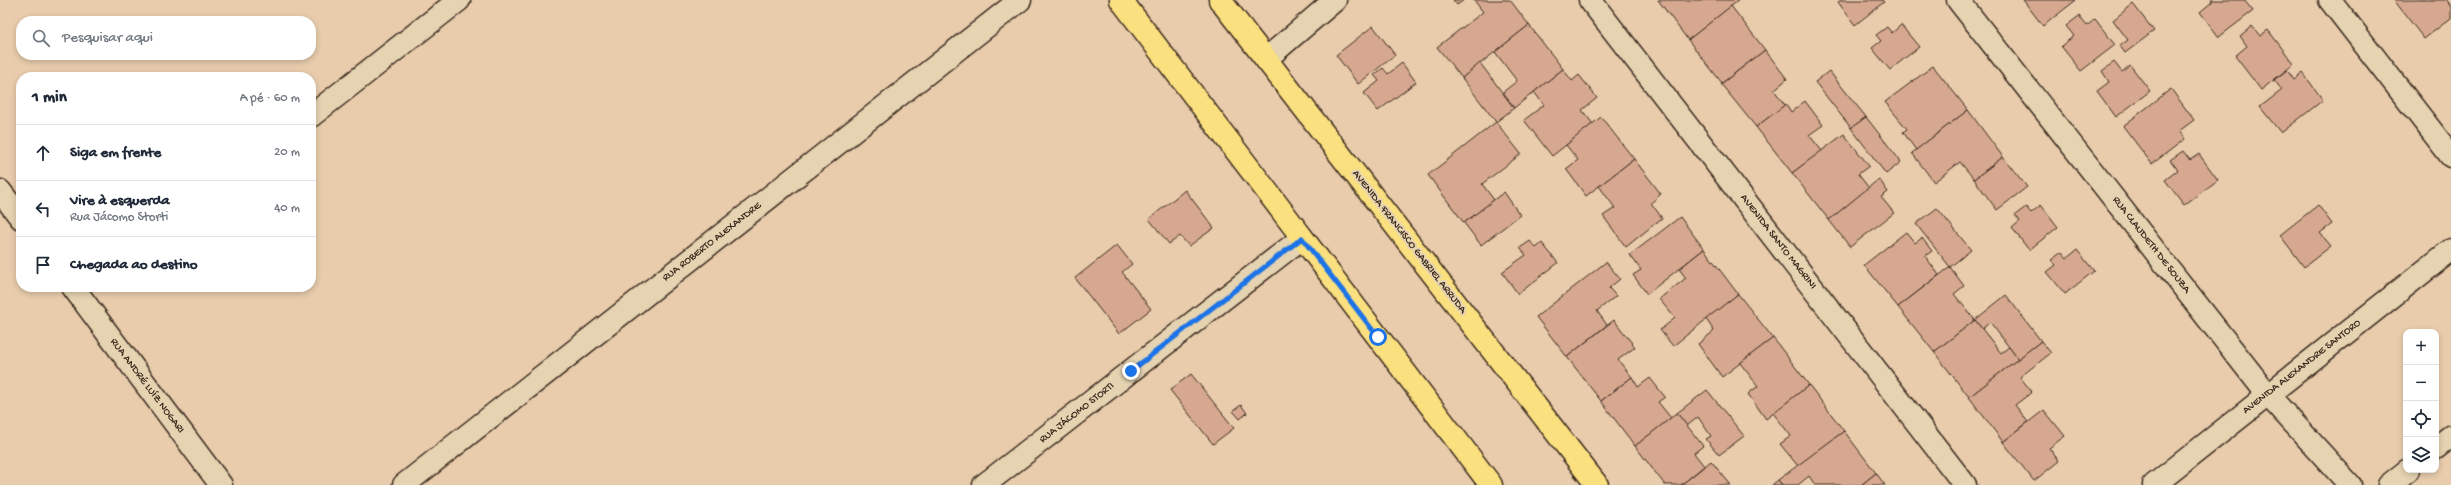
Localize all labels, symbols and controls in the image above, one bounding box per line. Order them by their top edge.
search box [16,16,316,60]
icon: search [30,27,52,49]
text: Pesquisar aqui [62,29,153,47]
text: 1 min [32,88,67,108]
text: A pé · 60 m [240,91,300,106]
icon: ahead [32,142,54,164]
text: Siga em frente [70,144,161,162]
text: 20 m [274,145,300,160]
street label: AVENIDA FRANCISCO GABRIEL ARRUDA [1349,168,1469,316]
text: Vire à esquerda [70,192,170,210]
street label: AVENIDA SANTO MAGRINI [1737,192,1819,292]
street label: RUA CLAUDETH DE SOUZA [2109,194,2193,296]
icon: left [32,198,54,220]
street label: RUA ROBERTO ALEXANDRE [660,199,765,284]
text: 40 m [274,201,300,216]
text: Rua Jácomo Storti [70,210,168,225]
icon: arrive [32,254,54,276]
text: Chegada ao destino [70,256,197,274]
street label: AVENIDA ALEXANDRE SANTORO [2240,317,2364,417]
route start [1369,328,1387,346]
map controls [2403,329,2439,473]
button: + [2403,329,2439,365]
street label: RUA ANDRÉ LUÍZ NOGARI [107,336,188,436]
route end [1122,362,1140,380]
button: − [2403,365,2439,401]
street label: RUA JÁCOMO STORTI [1037,379,1117,446]
button: locate [2403,401,2439,437]
button: layers [2403,437,2439,473]

